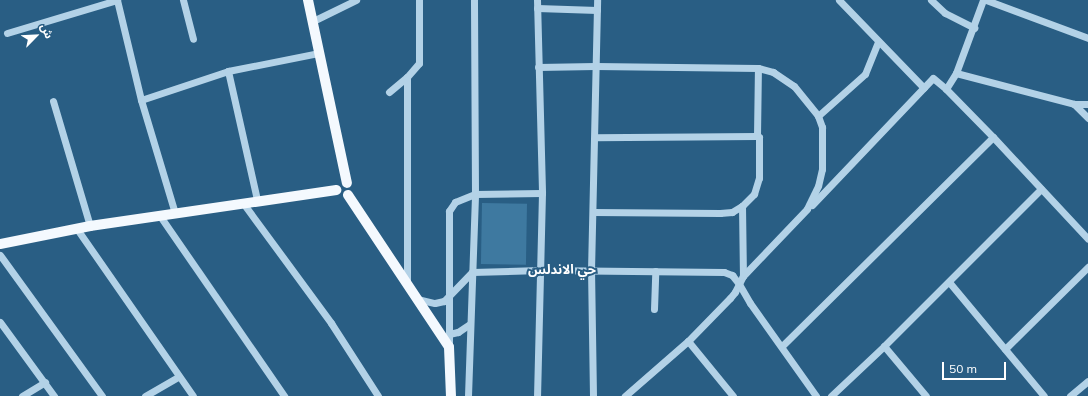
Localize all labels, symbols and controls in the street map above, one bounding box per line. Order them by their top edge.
north arrow [16,16,56,56]
text: ش [37,21,56,41]
district label: حي الاندلس [528,261,596,277]
scale bar [944,354,1008,380]
text: 50 m [949,361,977,376]

